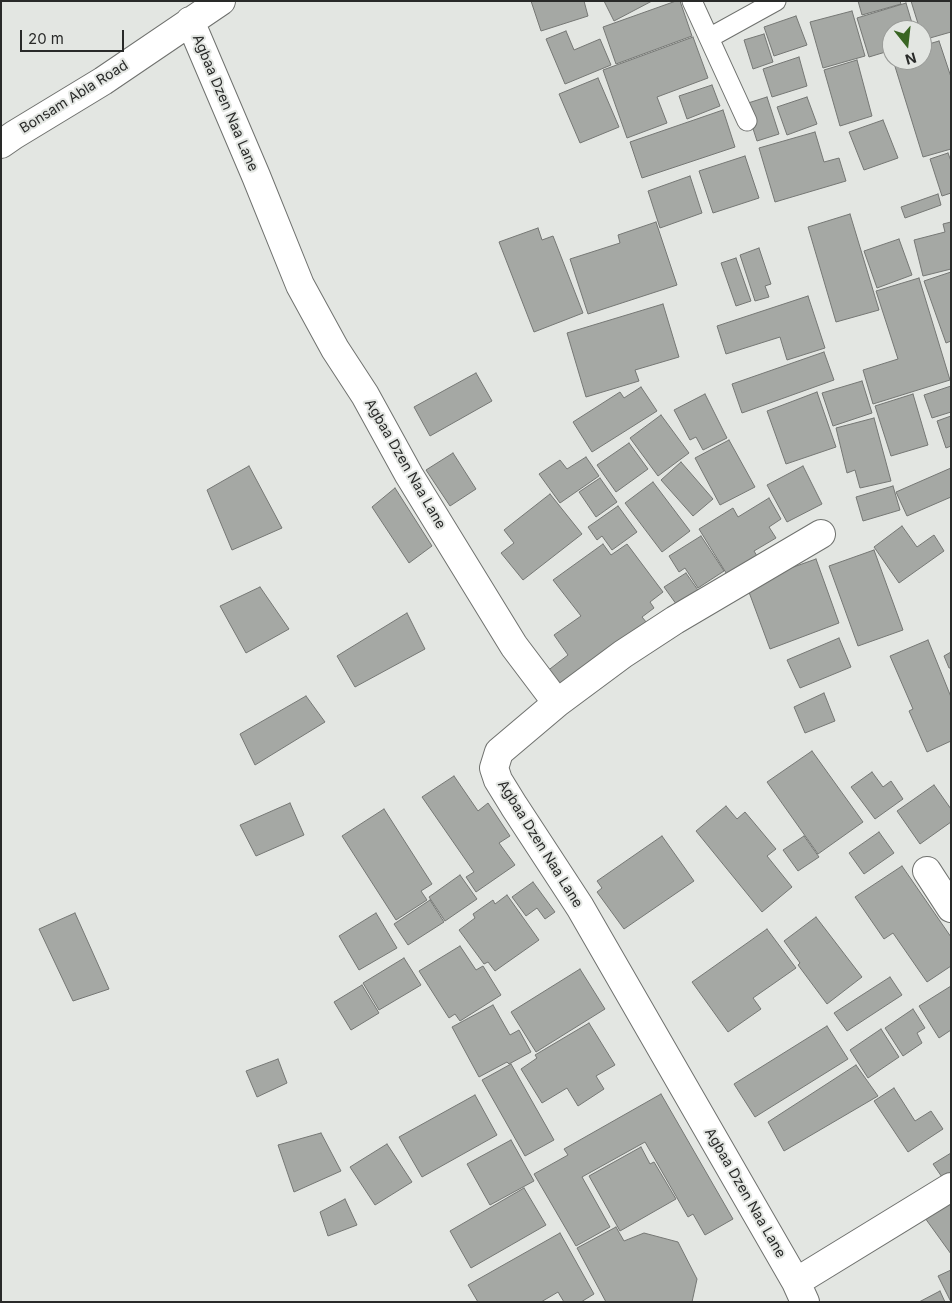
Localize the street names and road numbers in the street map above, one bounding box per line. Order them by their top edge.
street label: Agbaa Dzen Naa Lane [189,32,261,174]
street label: Bonsam Abla Road [17,57,131,137]
street label: Agbaa Dzen Naa Lane [361,396,449,532]
street label: Agbaa Dzen Naa Lane [494,777,586,911]
street label: Agbaa Dzen Naa Lane [701,1125,789,1261]

